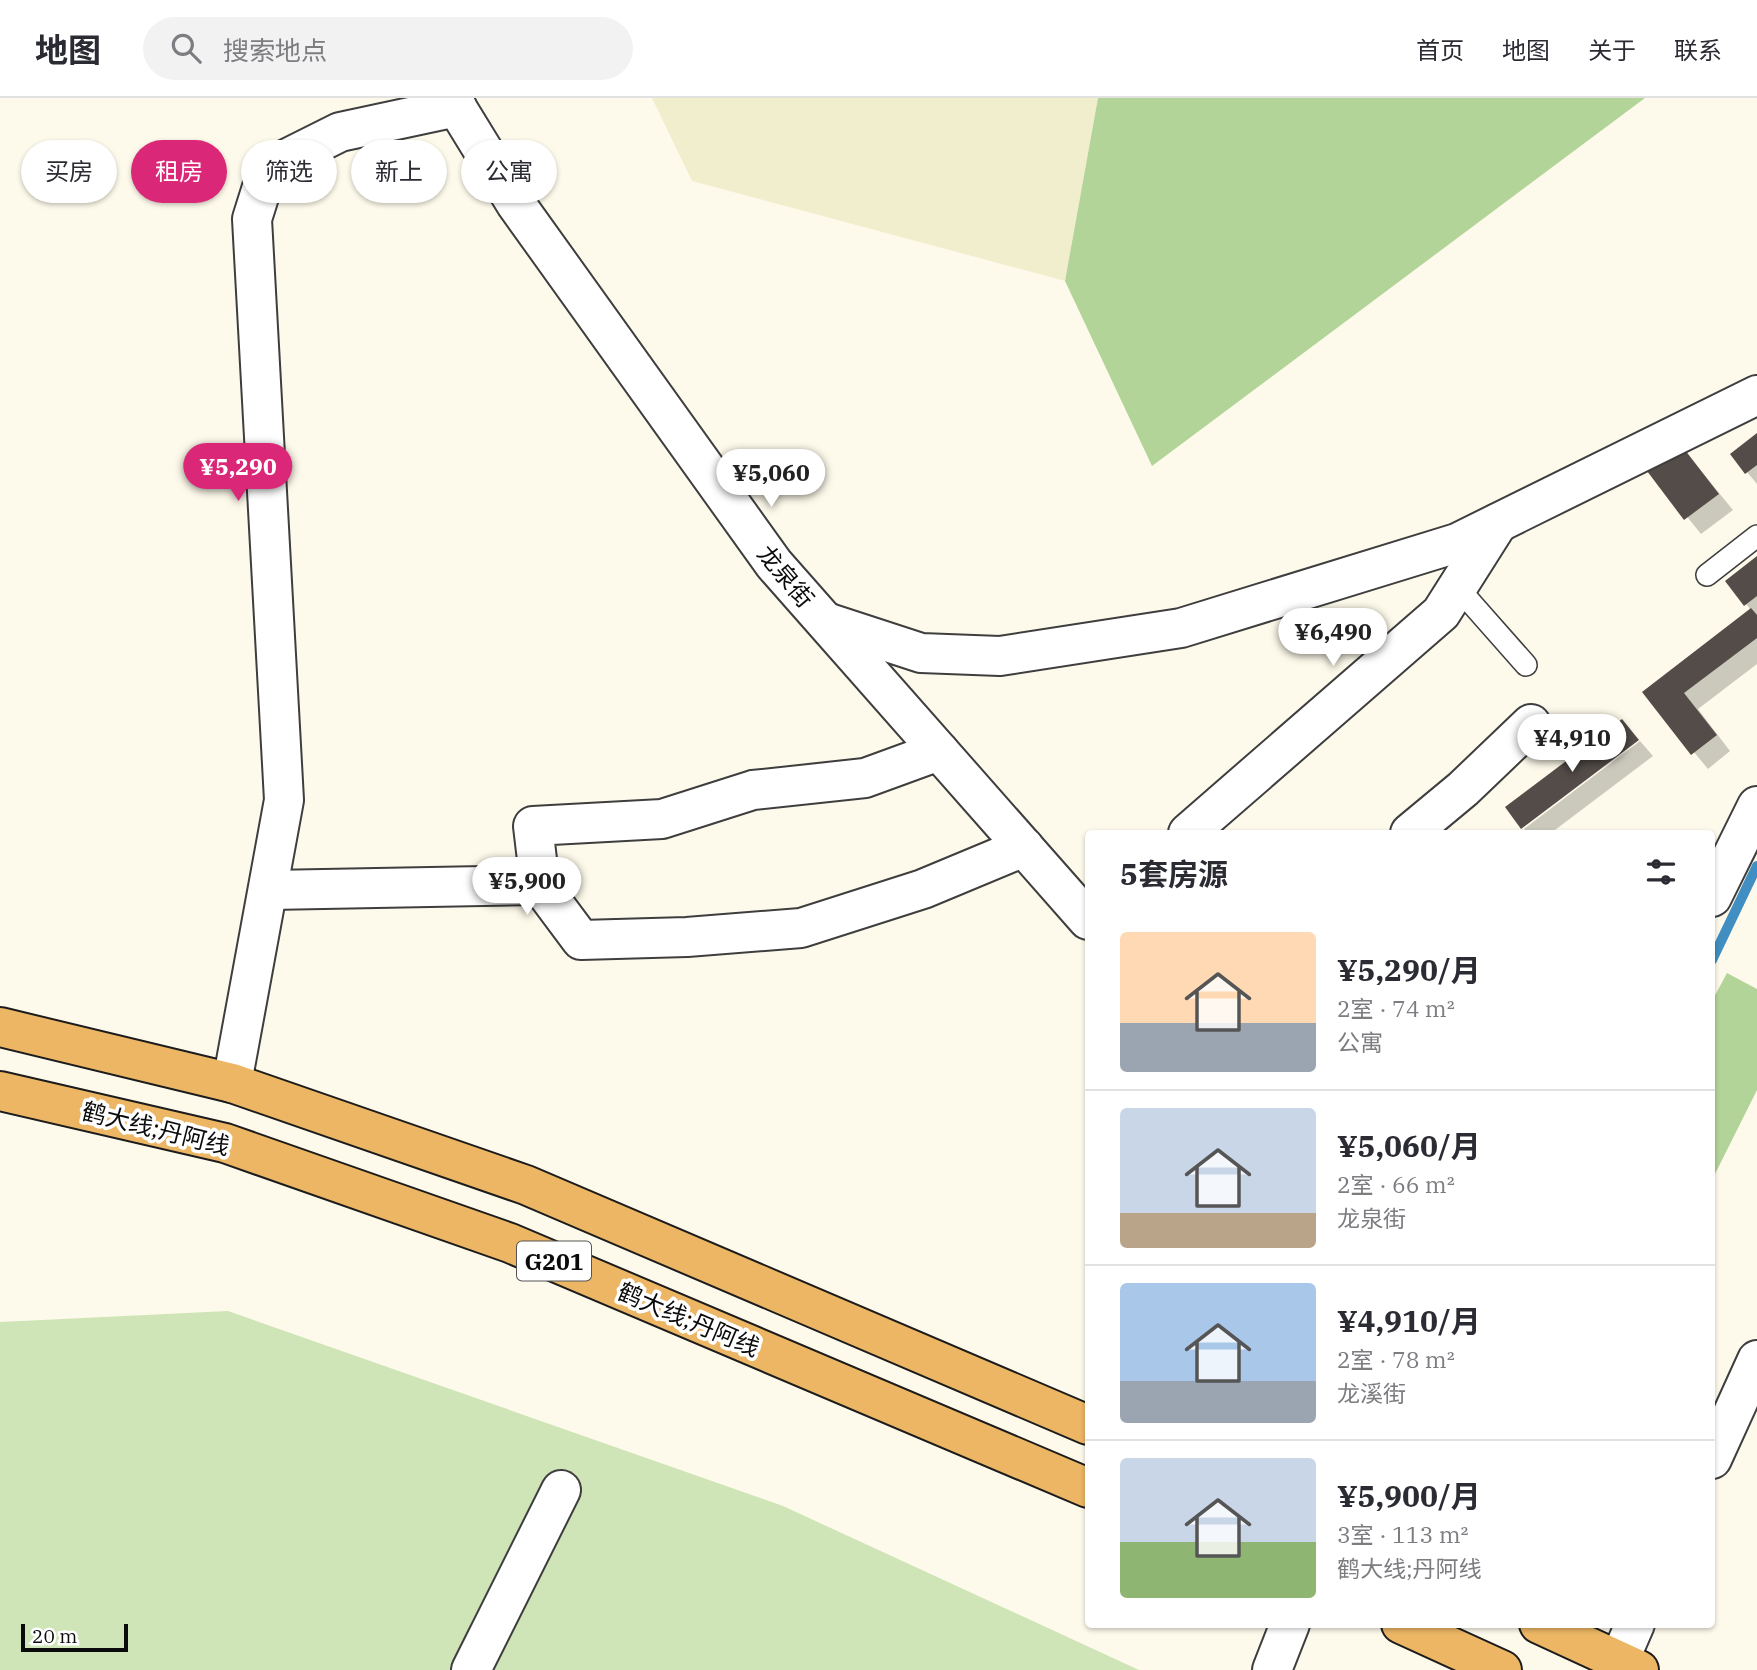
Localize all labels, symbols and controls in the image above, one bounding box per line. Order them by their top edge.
search box [143,17,633,80]
text: 地图 [35,28,101,71]
icon: search [167,29,205,67]
text: 搜索地点 [223,33,327,67]
text: 首页 [1416,34,1464,66]
text: 地图 [1502,34,1550,66]
text: 关于 [1588,34,1636,66]
text: 联系 [1674,34,1722,66]
chip: 买房 [21,140,117,203]
chip: 租房 [131,140,227,203]
chip: 筛选 [241,140,337,203]
chip: 新上 [351,140,447,203]
chip: 公寓 [461,140,557,203]
pin: ¥5,290 [181,444,295,503]
pin: ¥5,060 [714,450,828,509]
text: ¥5,290 [199,451,277,481]
text: ¥5,060 [732,457,810,487]
street label: 龙泉街 [751,538,821,614]
pin: ¥6,490 [1276,608,1390,668]
text: ¥6,490 [1294,616,1372,646]
pin: ¥4,910 [1515,714,1629,774]
text: ¥4,910 [1533,722,1611,752]
icon: filters [1642,853,1680,891]
text: 5套房源 [1120,854,1228,893]
pin: ¥5,900 [470,858,584,917]
text: ¥5,900 [488,865,566,895]
text: ¥5,290/月 [1337,950,1481,989]
icon: home [1176,960,1260,1044]
text: 2室 · 74 m² [1337,993,1455,1023]
text: 公寓 [1337,1027,1383,1057]
street label: 鹤大线;丹阿线 [79,1094,233,1162]
text: ¥5,060/月 [1337,1126,1481,1165]
icon: home [1176,1136,1260,1220]
text: 2室 · 66 m² [1337,1169,1455,1199]
text: 龙泉街 [1337,1203,1406,1233]
road number: G201 [517,1242,591,1280]
street label: 鹤大线;丹阿线 [613,1275,765,1363]
text: ¥4,910/月 [1337,1301,1481,1340]
icon: home [1176,1311,1260,1395]
text: 2室 · 78 m² [1337,1344,1455,1374]
text: 龙溪街 [1337,1378,1406,1408]
text: ¥5,900/月 [1337,1476,1481,1515]
icon: home [1176,1486,1260,1570]
text: 3室 · 113 m² [1337,1519,1469,1549]
text: 鹤大线;丹阿线 [1337,1553,1482,1583]
scale bar [21,1621,128,1653]
text: 20 m [32,1624,77,1648]

